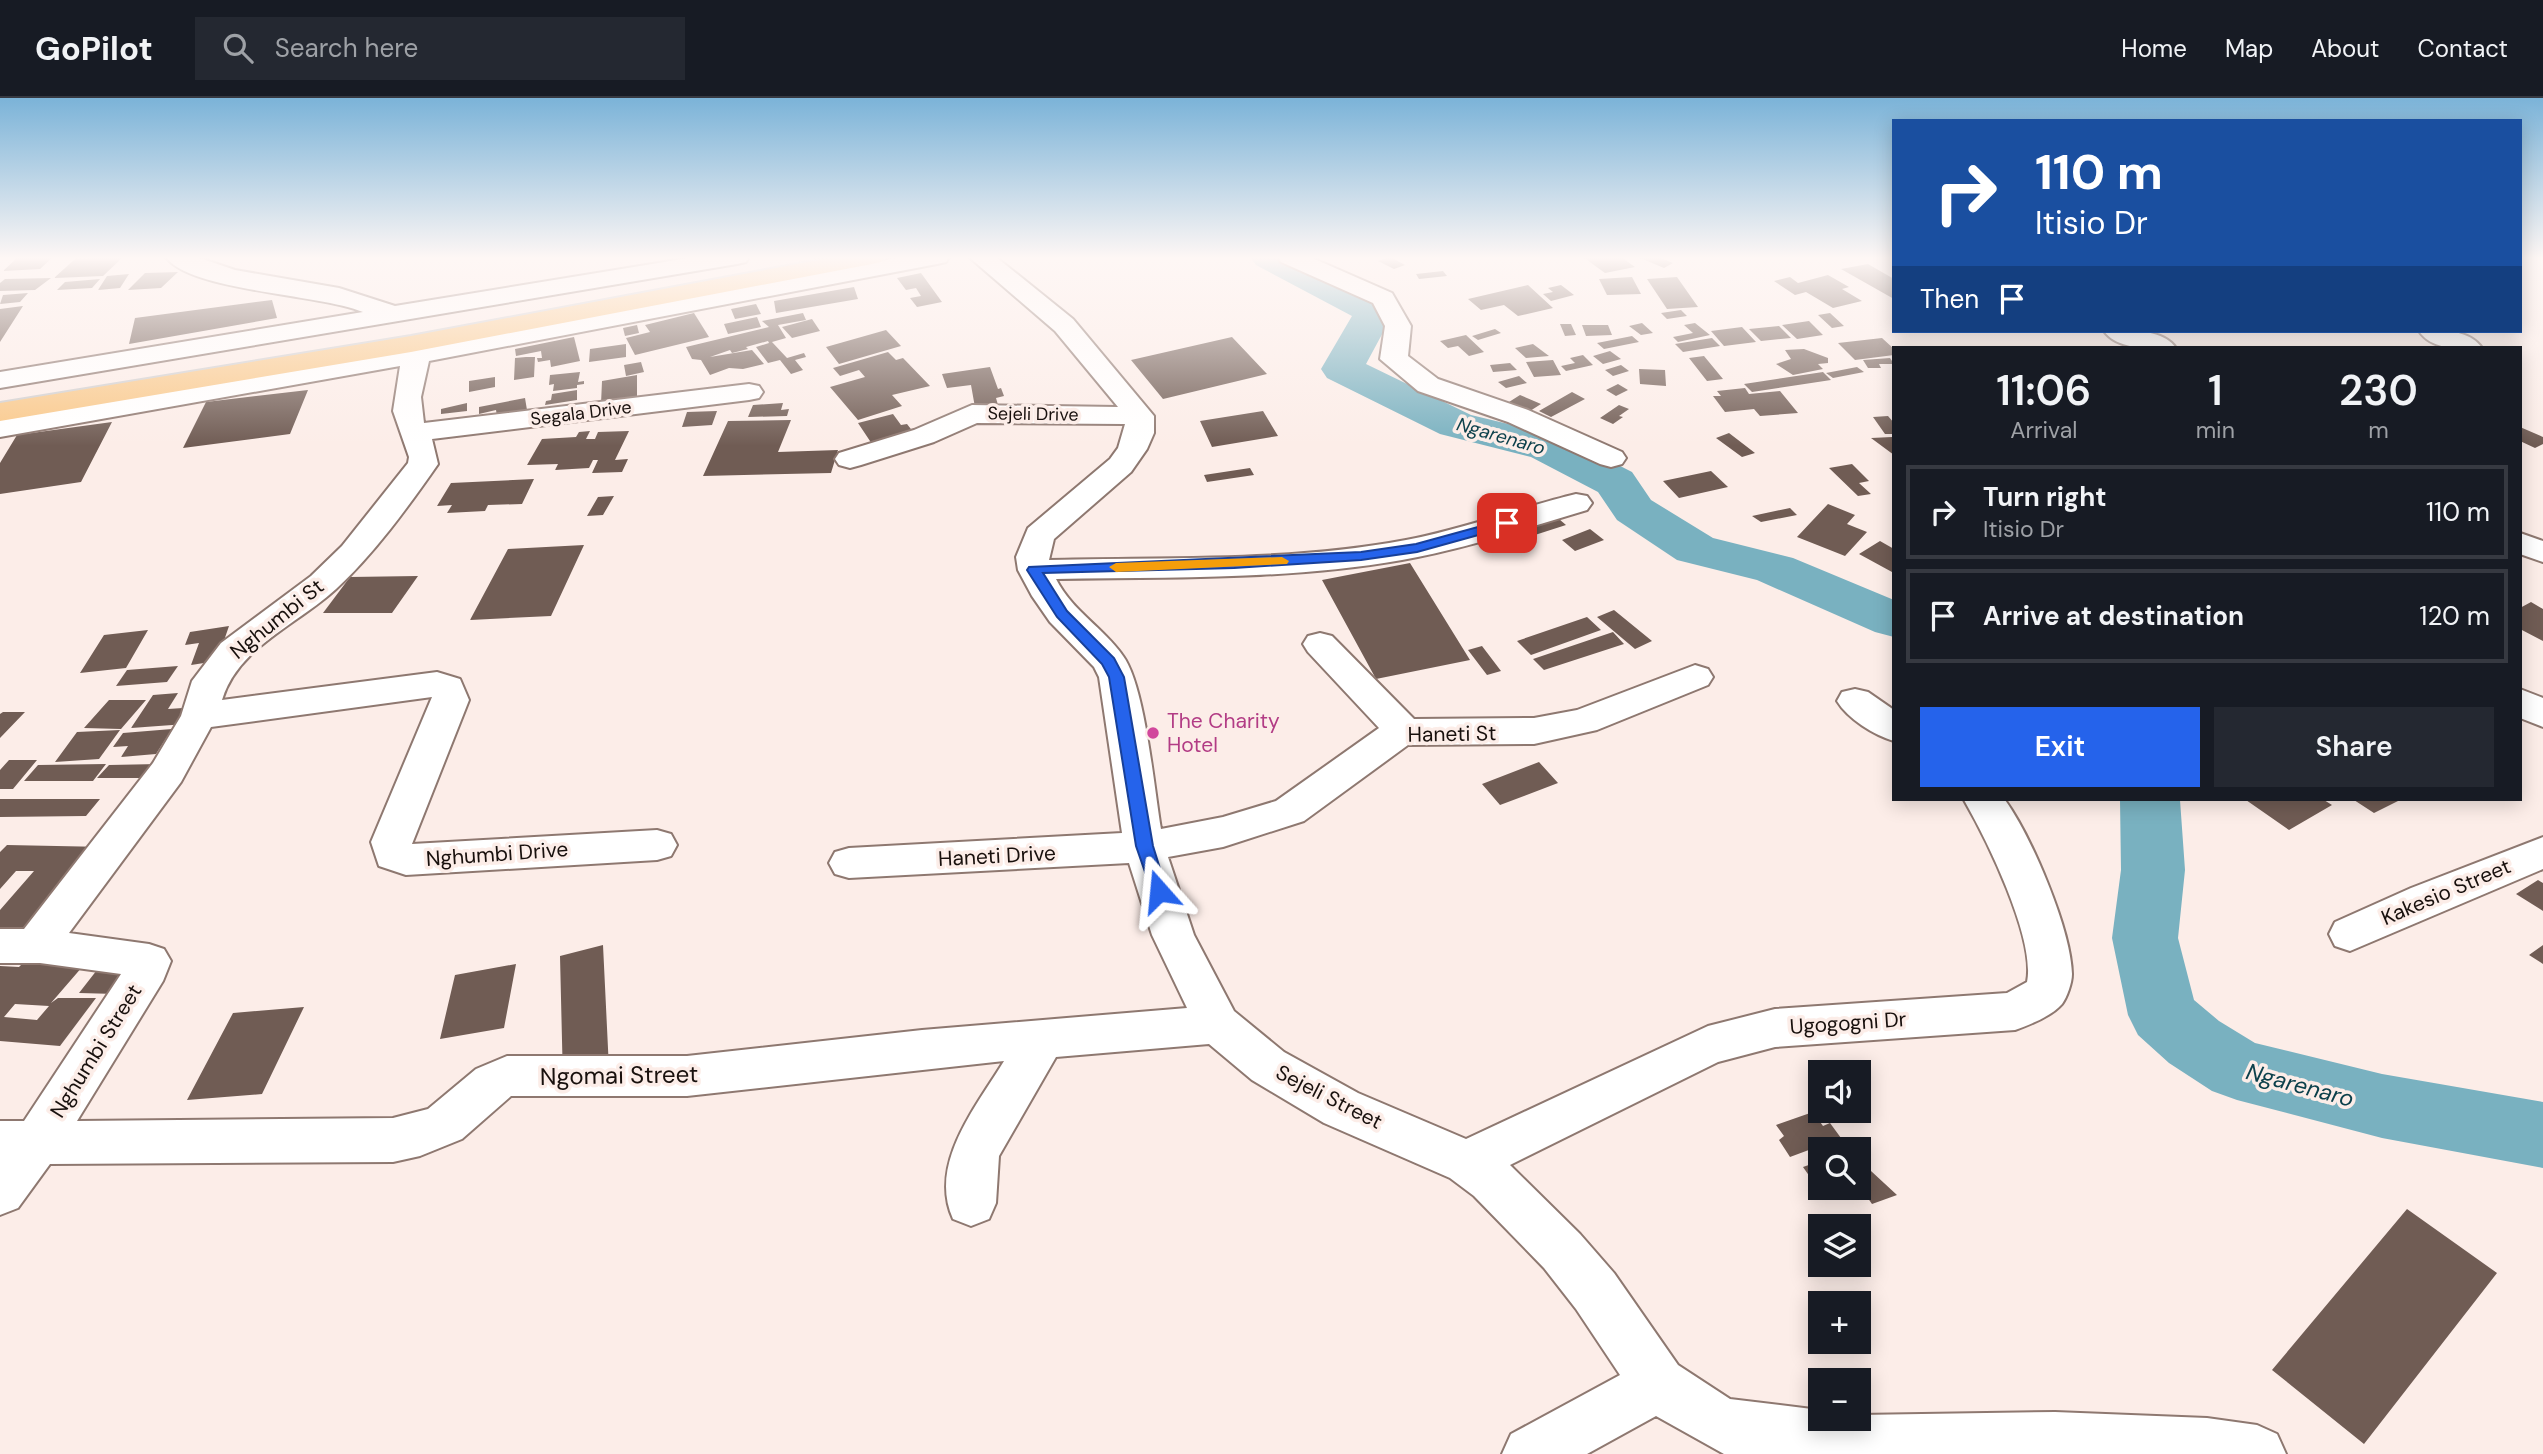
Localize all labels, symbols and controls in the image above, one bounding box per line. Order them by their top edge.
search box [195,17,685,80]
text: GoPilot [35,27,153,70]
icon: search [219,29,257,67]
text: Search here [275,31,418,65]
text: Home [2121,33,2187,64]
text: Map [2225,33,2273,64]
text: About [2311,33,2380,64]
text: Contact [2418,33,2508,64]
text: 110 m [2035,140,2163,204]
icon: right [1920,147,2011,238]
text: Itisio Dr [2035,202,2148,244]
icon: arrive [1993,280,2031,318]
text: Then [1920,282,1979,316]
text: 11:06 [1996,363,2091,418]
text: 1 [2208,363,2223,418]
text: 230 [2339,363,2418,418]
street label: Segala Drive [529,395,633,431]
street label: Sejeli Drive [987,401,1079,427]
water label: Ngarenaro [1454,411,1548,461]
text: Arrival [2010,415,2077,445]
text: min [2196,415,2235,445]
text: m [2368,415,2389,445]
text: Turn right [1983,480,2107,514]
pin [1477,493,1537,553]
icon: right [1924,493,1962,531]
text: 110 m [2426,495,2490,529]
icon: arrive [1488,504,1526,542]
text: Itisio Dr [1983,514,2064,544]
street label: Nghumbi St [224,572,330,666]
icon: arrive [1924,597,1962,635]
text: Arrive at destination [1983,599,2244,633]
text: 120 m [2419,599,2490,633]
place label: The Charity Hotel [1167,707,1280,759]
button: Exit [1920,707,2200,787]
button: Share [2214,707,2494,787]
street label: Haneti St [1407,719,1497,749]
marker: The Charity Hotel [1145,725,1161,741]
street label: Nghumbi Drive [425,835,569,873]
street label: Haneti Drive [937,839,1057,873]
street label: Kakesio Street [2377,852,2515,932]
position arrow [1122,854,1196,928]
street label: Nghumbi Street [44,979,148,1123]
street label: Ugogogni Dr [1789,1005,1908,1041]
water label: Ngarenaro [2243,1056,2357,1114]
street label: Ngomai Street [540,1058,698,1092]
street label: Sejeli Street [1271,1058,1387,1136]
map controls [1808,1060,1871,1431]
button: sound [1808,1060,1871,1123]
button: search [1808,1137,1871,1200]
button: layers [1808,1214,1871,1277]
button: + [1808,1291,1871,1354]
button: − [1808,1368,1871,1431]

